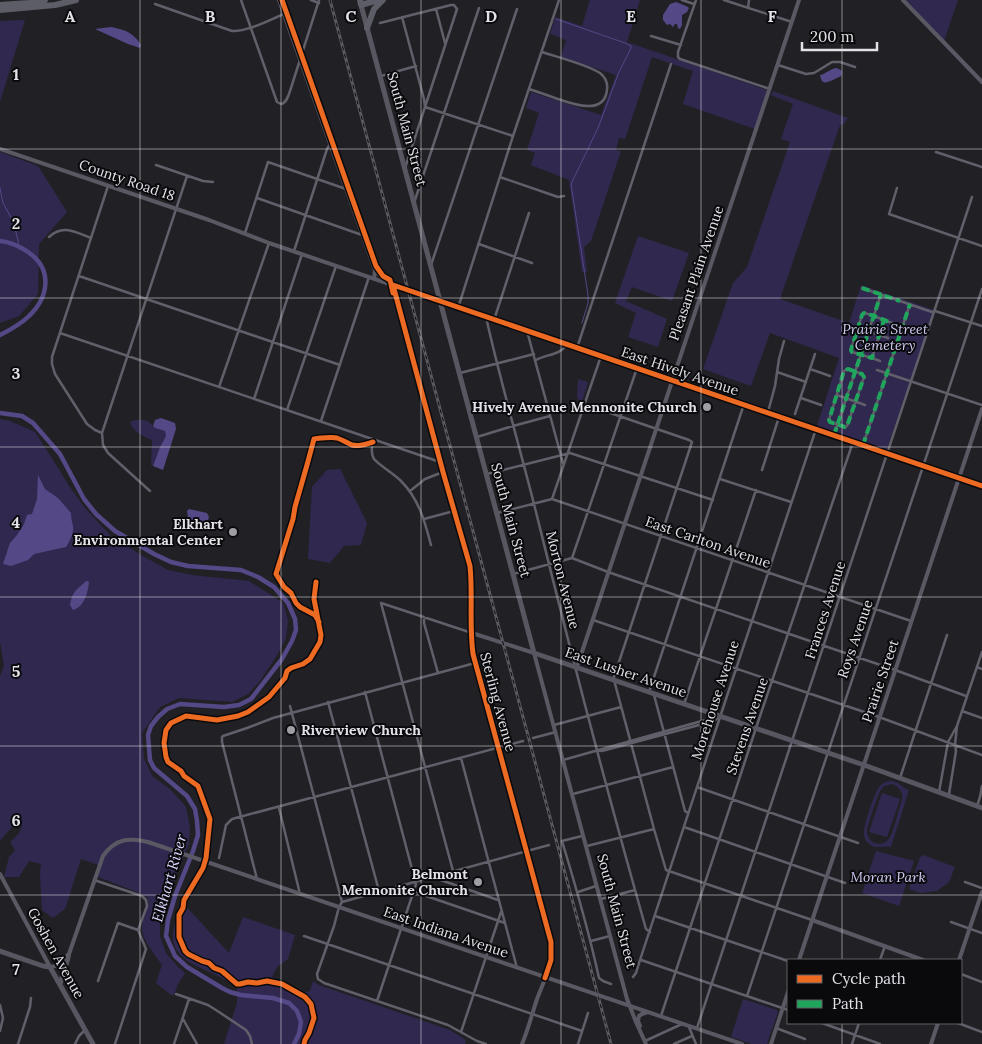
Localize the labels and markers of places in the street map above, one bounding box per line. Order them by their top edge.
place label: Hively Avenue Mennonite Church [472,398,697,416]
marker: Hively Avenue Mennonite Church [701,401,713,413]
place label: Elkhart Environmental Center [74,515,223,549]
marker: Elkhart Environmental Center [227,526,239,538]
place label: Riverview Church [301,721,421,739]
marker: Riverview Church [285,724,297,736]
place label: Belmont Mennonite Church [341,865,468,899]
marker: Belmont Mennonite Church [472,876,484,888]

